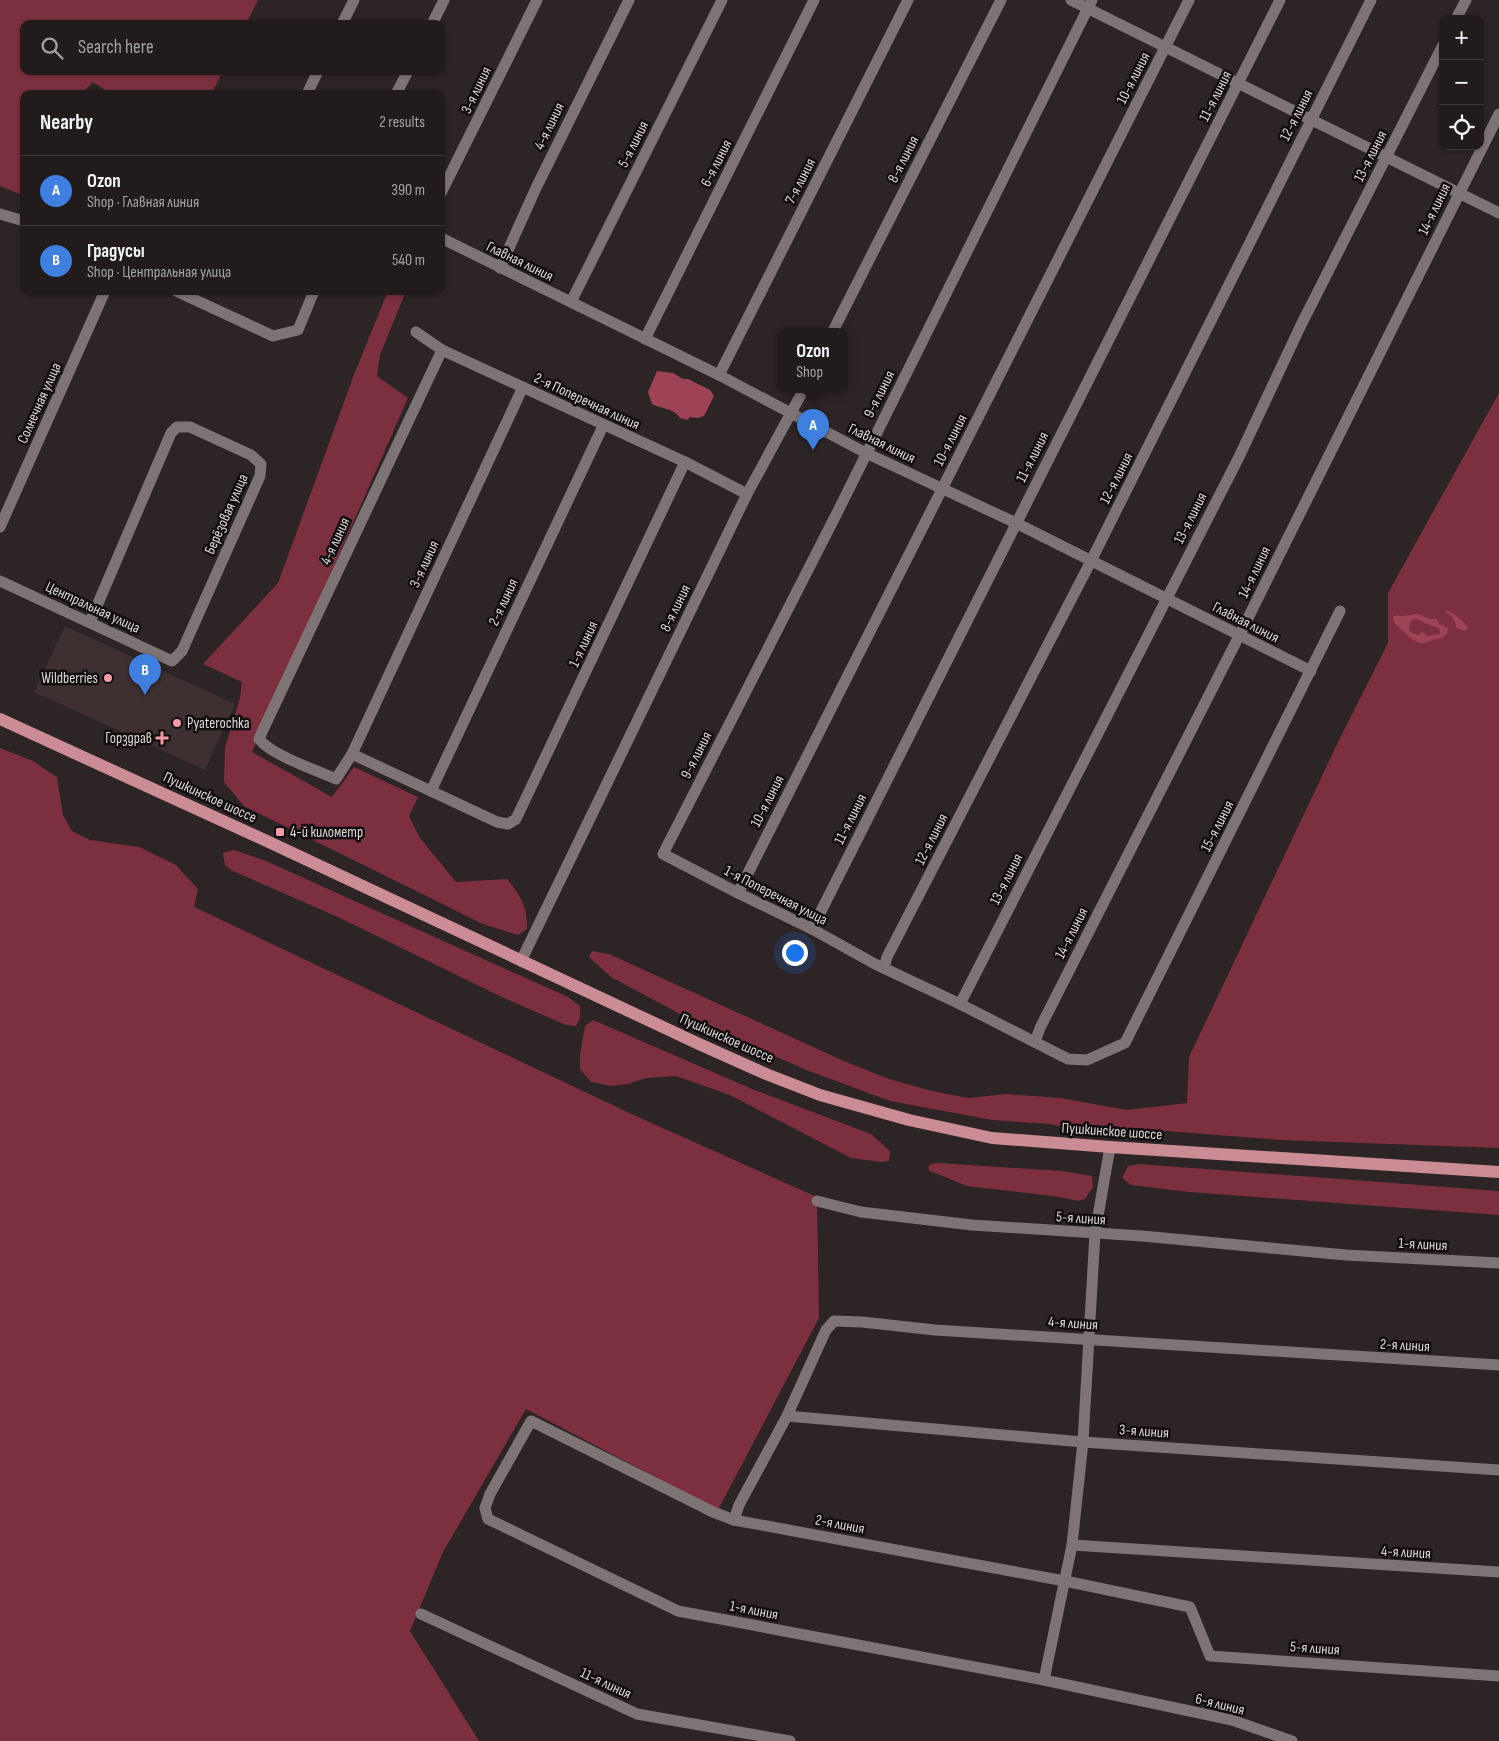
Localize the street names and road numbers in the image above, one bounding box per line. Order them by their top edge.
street label: 10-я линия [1112,49,1155,107]
street label: 3-я линия [457,64,496,117]
street label: 11-я линия [1195,68,1236,125]
street label: 12-я линия [1275,86,1318,144]
street label: 4-я линия [530,100,569,153]
street label: 5-я линия [614,118,653,171]
street label: 13-я линия [1349,127,1391,185]
street label: 8-я линия [884,132,923,186]
street label: 6-я линия [697,136,736,190]
street label: 7-я линия [781,155,820,207]
street label: 14-я линия [1414,180,1455,238]
street label: Главная линия [483,237,556,286]
street label: Солнечная улица [13,360,66,447]
street label: 9-я линия [860,367,899,421]
street label: 2-я Поперечная линия [531,369,643,434]
street label: 10-я линия [929,411,972,469]
street label: Главная линия [845,419,918,468]
street label: 11-я линия [1012,429,1053,486]
street label: 12-я линия [1095,449,1138,507]
street label: Берёзовая улица [200,471,253,557]
street label: 13-я линия [1169,489,1211,547]
street label: 4-я линия [316,514,355,568]
street label: 3-я линия [405,537,444,591]
street label: 14-я линия [1234,543,1275,601]
street label: 2-я линия [484,576,523,629]
street label: Центральная улица [43,577,143,638]
street label: 8-я линия [656,581,695,635]
street label: Главная линия [1209,598,1282,647]
street label: 1-я линия [565,618,602,670]
street label: 9-я линия [677,728,716,782]
street label: Пушкинское шоссе [160,768,260,827]
street label: 10-я линия [746,772,789,830]
street label: 11-я линия [830,791,871,848]
street label: 15-я линия [1197,797,1238,855]
street label: 12-я линия [910,810,953,868]
street label: 13-я линия [985,850,1027,908]
street label: 1-я Поперечная улица [721,861,831,930]
street label: 14-я линия [1050,904,1092,962]
street label: Пушкинское шоссе [677,1009,777,1068]
street label: Пушкинское шоссе [1061,1119,1163,1144]
street label: 5-я линия [1056,1207,1107,1230]
street label: 1-я линия [1398,1234,1448,1255]
street label: 4-я линия [1047,1312,1099,1335]
street label: 2-я линия [1380,1335,1430,1356]
street label: 3-я линия [1118,1420,1170,1443]
street label: 2-я линия [814,1510,866,1539]
street label: 4-я линия [1381,1542,1432,1563]
street label: 1-я линия [728,1596,780,1625]
street label: 5-я линия [1290,1637,1341,1660]
street label: 11-я линия [577,1663,634,1704]
street label: 6-я линия [1193,1689,1247,1720]

